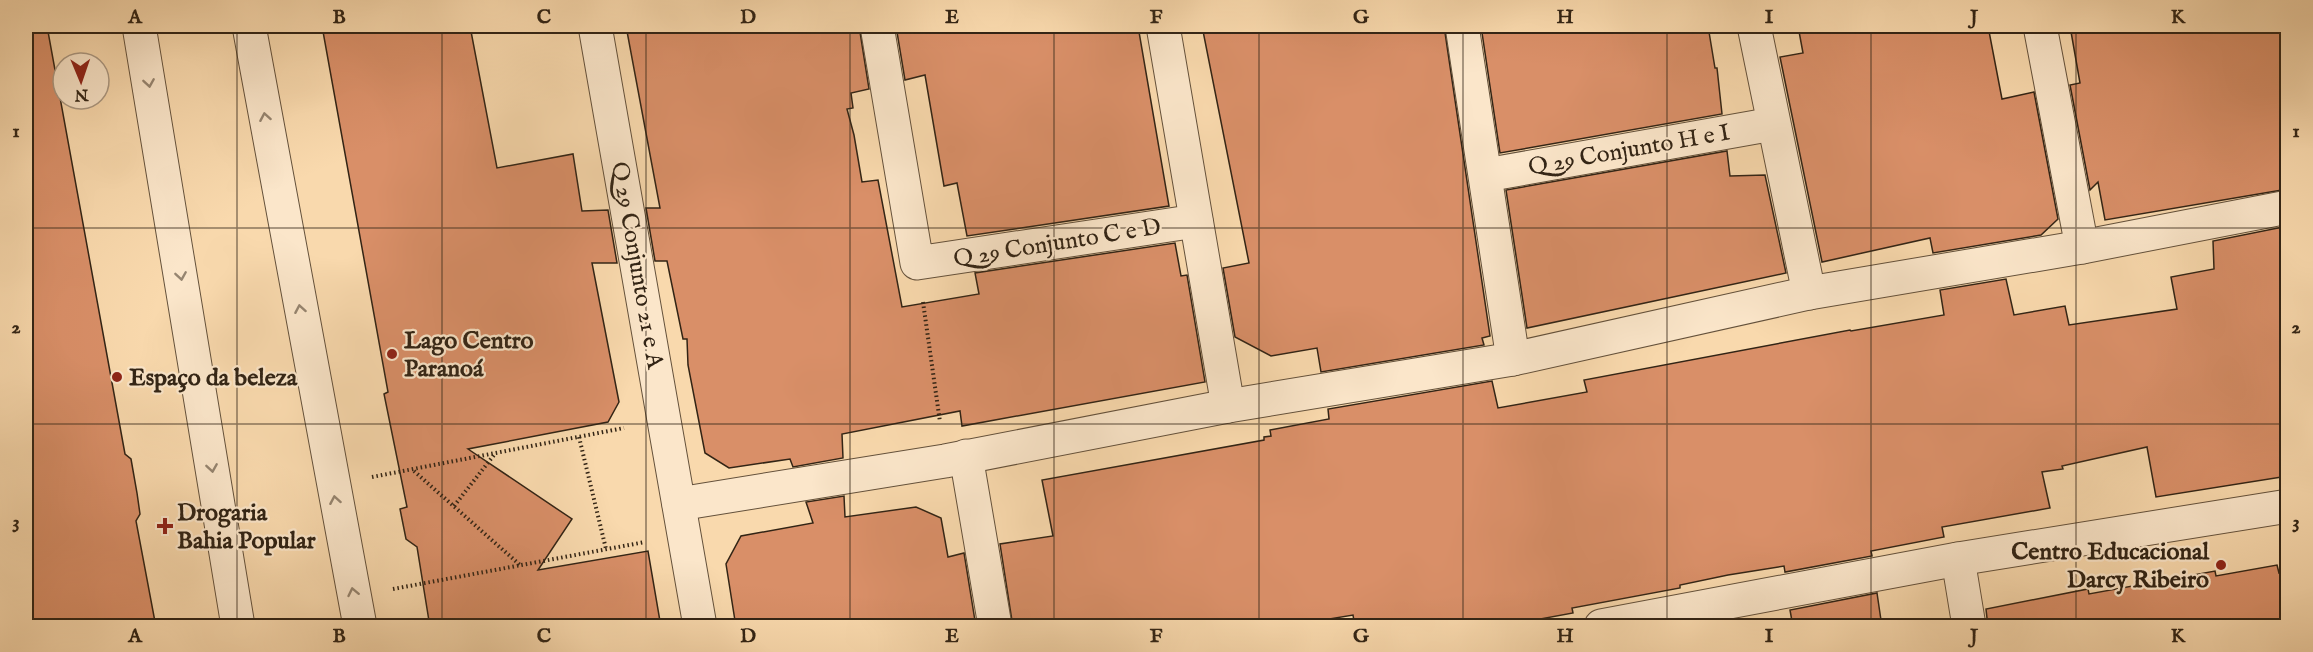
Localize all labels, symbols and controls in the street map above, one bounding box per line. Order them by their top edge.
text: A [127,5,143,30]
text: B [332,5,346,30]
text: C [537,5,551,30]
text: D [740,5,756,30]
text: E [945,5,959,30]
text: F [1150,5,1163,30]
text: G [1353,5,1370,30]
text: H [1556,5,1574,30]
text: I [1765,5,1774,30]
text: J [1967,5,1979,30]
text: K [2171,5,2187,30]
north arrow [51,51,111,111]
one-way arrow [142,79,154,88]
text: N [74,84,90,104]
one-way arrow [260,112,272,121]
street label: Q 29 Conjunto H e I [1526,117,1733,183]
text: 1 [12,119,20,144]
text: 1 [2292,119,2300,144]
street label: Q 29 Conjunto 21 e A [603,159,670,372]
street label: Q 29 Conjunto C e D [951,212,1163,275]
one-way arrow [174,271,186,280]
one-way arrow [294,304,307,314]
text: 2 [11,315,21,340]
text: 2 [2291,315,2301,340]
place label: Lago Centro Paranoá [404,326,533,385]
marker: Lago Centro Paranoá [385,347,399,361]
place label: Espaço da beleza [129,363,298,394]
marker: Espaço da beleza [110,370,124,384]
one-way arrow [205,463,218,473]
one-way arrow [330,496,342,505]
place label: Drogaria Bahia Popular [177,498,316,557]
text: 3 [12,510,20,535]
text: 3 [2292,510,2300,535]
marker: Drogaria Bahia Popular [158,519,172,533]
place label: Centro Educacional Darcy Ribeiro [2011,537,2209,596]
marker: Centro Educacional Darcy Ribeiro [2214,558,2228,572]
one-way arrow [347,587,360,597]
text: A [127,624,143,649]
text: B [332,624,346,649]
text: C [537,624,551,649]
text: D [740,624,756,649]
text: E [945,624,959,649]
text: F [1150,624,1163,649]
text: G [1353,624,1370,649]
text: H [1556,624,1574,649]
text: I [1765,624,1774,649]
text: J [1967,624,1979,649]
text: K [2171,624,2187,649]

